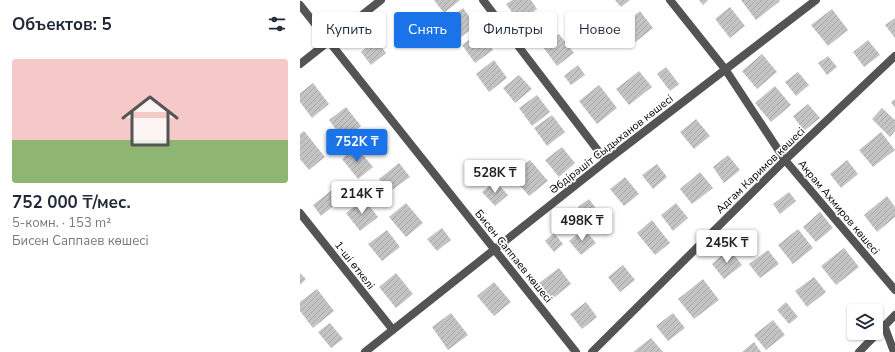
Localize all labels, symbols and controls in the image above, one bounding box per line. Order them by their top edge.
chip: Купить [312,12,386,48]
chip: Снять [394,12,461,48]
chip: Фильтры [469,12,557,48]
chip: Новое [565,12,635,48]
text: Объектов: 5 [12,13,112,36]
icon: filters [266,13,288,35]
icon: home [114,85,186,157]
street label: Әбдірәшіт Сыдыханов көшесі [546,91,676,198]
street label: Адгам Каримов көшесі [713,124,808,217]
pin: 752K ₸ [324,129,390,163]
text: 752K ₸ [335,133,379,151]
street label: Акрам Ахмиров көшесі [794,157,883,258]
pin: 528K ₸ [462,160,528,194]
text: 528K ₸ [473,164,517,182]
pin: 214K ₸ [329,181,395,215]
text: 214K ₸ [340,185,384,203]
text: 752 000 ₸/мес. [12,191,131,214]
street label: Бисен Саппаев көшесі [471,207,556,306]
pin: 498K ₸ [549,208,615,242]
text: 498K ₸ [560,212,604,230]
text: 5-комн. · 153 m² [12,214,111,232]
pin: 245K ₸ [694,230,760,264]
text: Бисен Саппаев көшесі [12,232,149,250]
text: 245K ₸ [705,234,749,252]
street label: 1-ші өткелі [331,238,378,293]
map controls [847,304,883,340]
button: layers [847,304,883,340]

